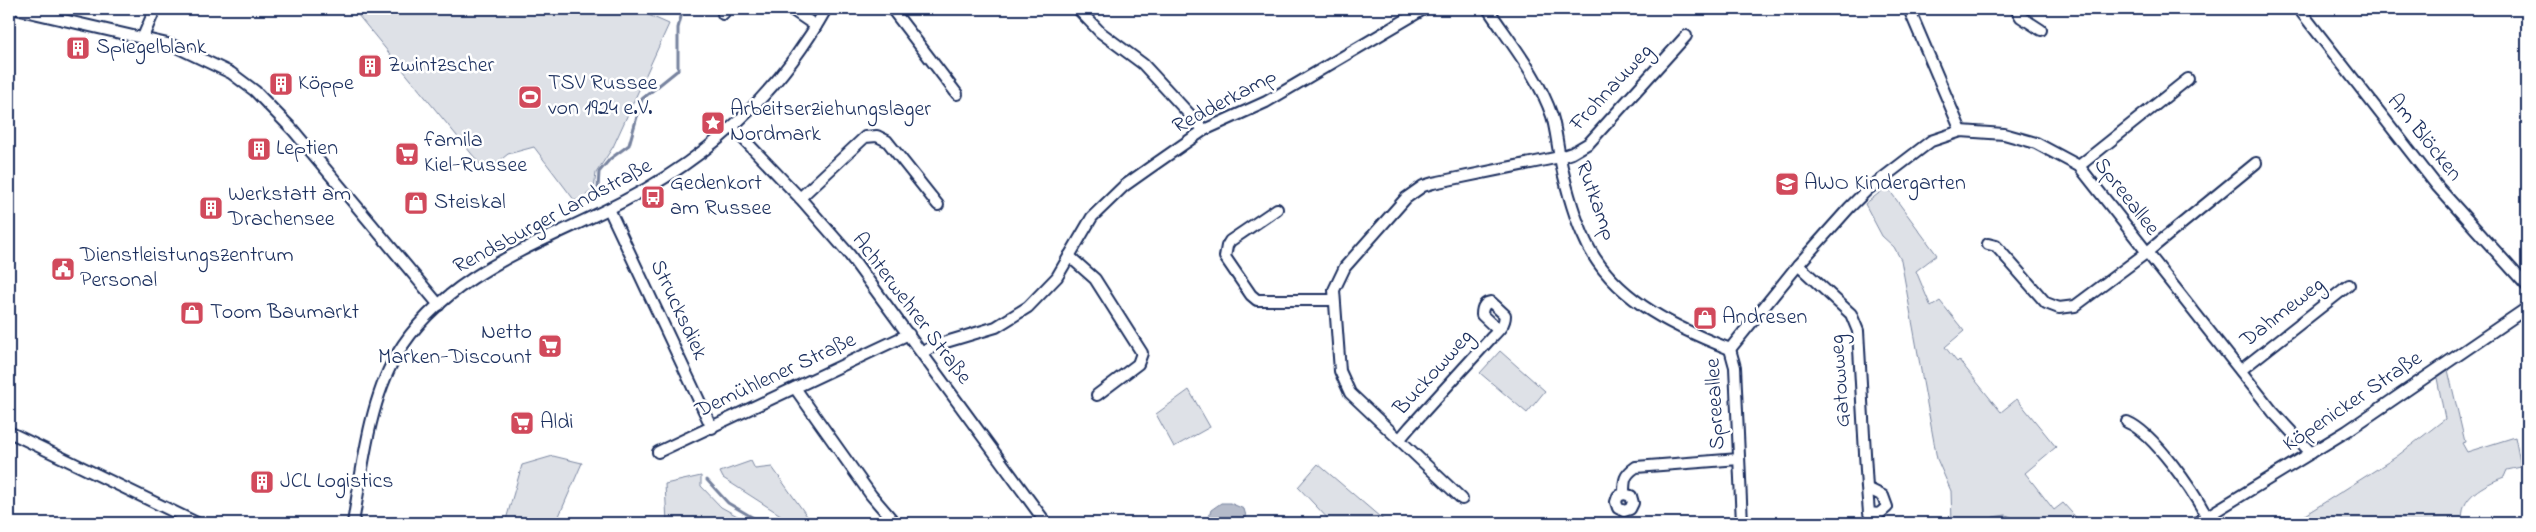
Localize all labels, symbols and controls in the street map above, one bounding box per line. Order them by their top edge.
place label: Spiegelblank [96,32,207,65]
building icon: Spiegelblank [65,35,91,61]
street label: Frohnauweg [1562,37,1662,141]
place label: Zwintzscher [388,50,495,82]
building icon: Zwintzscher [357,53,383,79]
street label: Redderkamp [1167,61,1283,143]
place label: Köppe [298,68,354,100]
place label: TSV Russee von 1924 e.V. [548,68,658,125]
building icon: Köppe [268,71,294,97]
sports icon: TSV Russee von 1924 e.V. [517,84,543,110]
street label: Am Blöcken [2379,87,2469,189]
place label: Arbeitserziehungslager Nordmark [730,94,931,151]
place icon: Arbeitserziehungslager Nordmark [700,110,726,136]
place label: famila Kiel-Russee [424,125,527,182]
place label: Leptien [276,133,338,165]
building icon: Leptien [246,136,272,162]
supermarket icon: famila Kiel-Russee [394,141,420,167]
street label: Rendsburger Landstraße [448,151,659,284]
street label: Spreeallee [2085,151,2167,243]
street label: Rutkamp [1566,157,1624,245]
place label: Gedenkort am Russee [670,168,771,225]
place label: AWO Kindergarten [1804,168,1966,201]
school or university icon: AWO Kindergarten [1774,171,1800,197]
place label: Werkstatt am Drachensee [227,179,351,236]
bus stop icon: Gedenkort am Russee [640,184,666,210]
place label: Steiskal [434,187,506,219]
shop icon: Steiskal [403,190,429,216]
building icon: Werkstatt am Drachensee [198,195,224,221]
street label: Achterwehrer Straße [843,226,979,392]
place label: Dienstleistungszentrum Personal [79,240,294,297]
street label: Strucksdiek [641,255,715,366]
public building icon: Dienstleistungszentrum Personal [50,256,76,282]
street label: Dahmeweg [2233,270,2333,358]
place label: Toom Baumarkt [210,297,360,329]
shop icon: Toom Baumarkt [179,300,205,326]
place label: Andresen [1722,302,1807,334]
shop icon: Andresen [1692,305,1718,331]
place label: Netto Marken-Discount [378,317,533,374]
street label: Buckowweg [1386,323,1482,425]
street label: Demühlener Straße [689,325,862,428]
supermarket icon: Netto Marken-Discount [537,333,563,359]
street label: Gatowweg [1822,333,1861,429]
street label: Köpenicker Straße [2277,343,2429,461]
street label: Spreeallee [1698,357,1734,451]
place label: Aldi [540,407,574,439]
supermarket icon: Aldi [509,410,535,436]
place label: JCL Logistics [280,466,393,499]
building icon: JCL Logistics [249,469,275,495]

